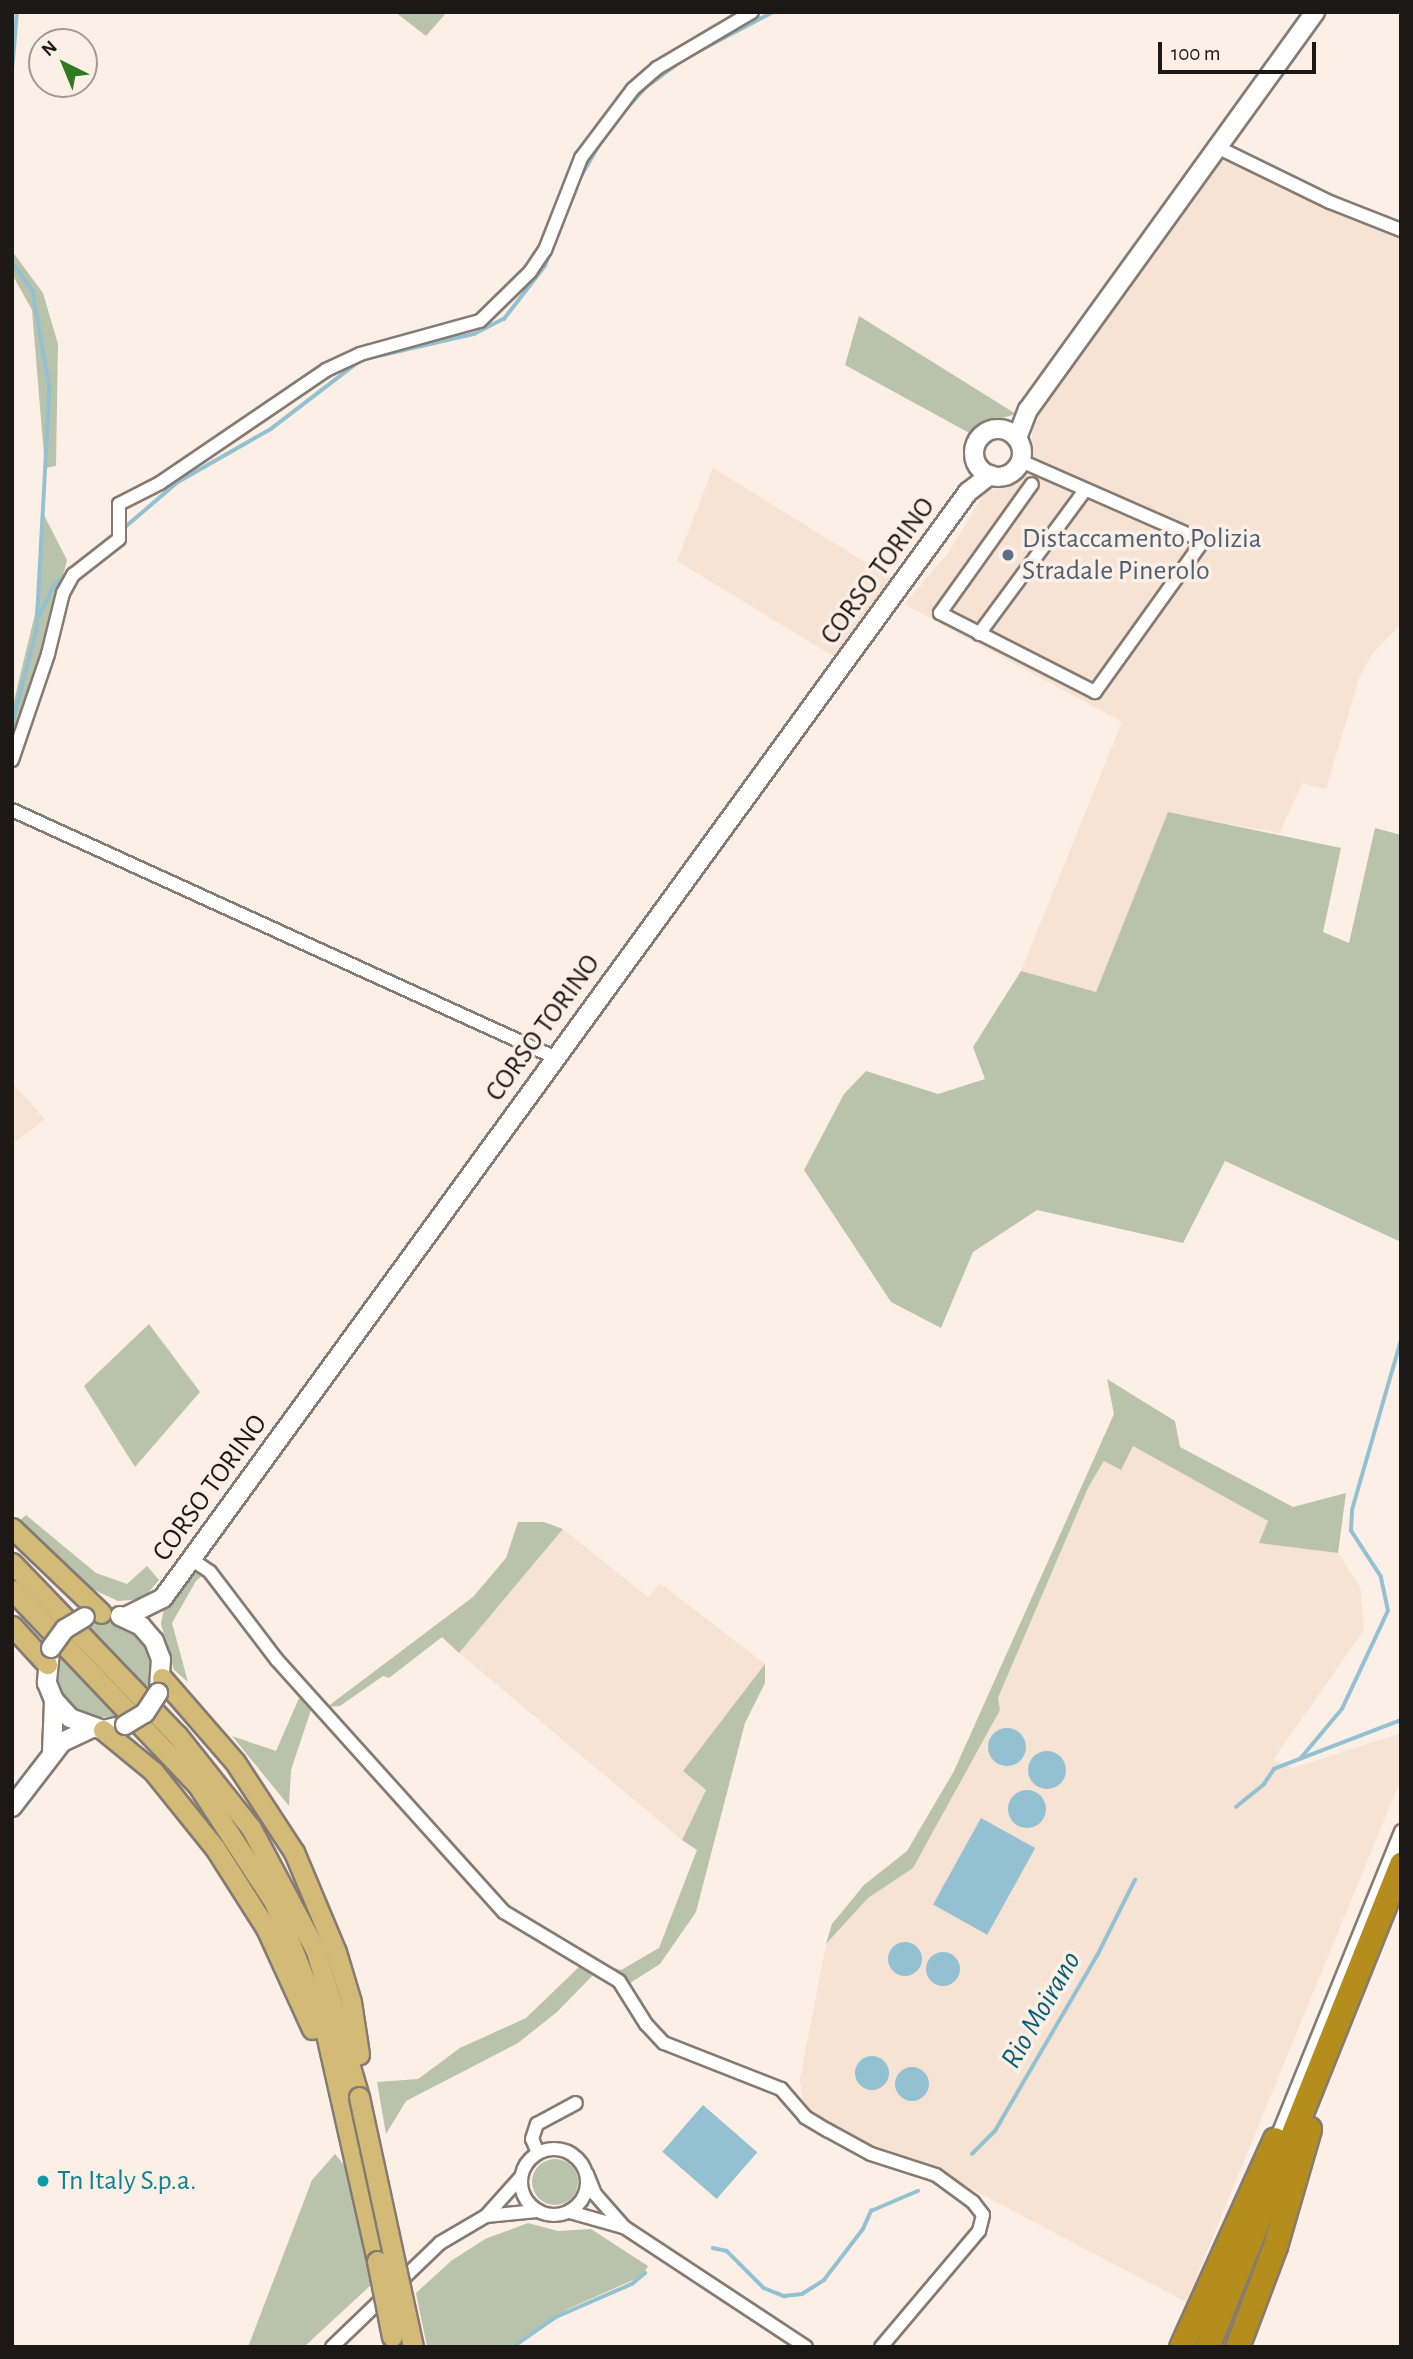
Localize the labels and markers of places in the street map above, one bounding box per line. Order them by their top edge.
place label: Distaccamento Polizia Stradale Pinerolo [1022,522,1262,588]
marker: Distaccamento Polizia Stradale Pinerolo [1000,547,1016,563]
place label: Tn Italy S.p.a. [57,2164,196,2198]
marker: Tn Italy S.p.a. [35,2173,51,2189]

